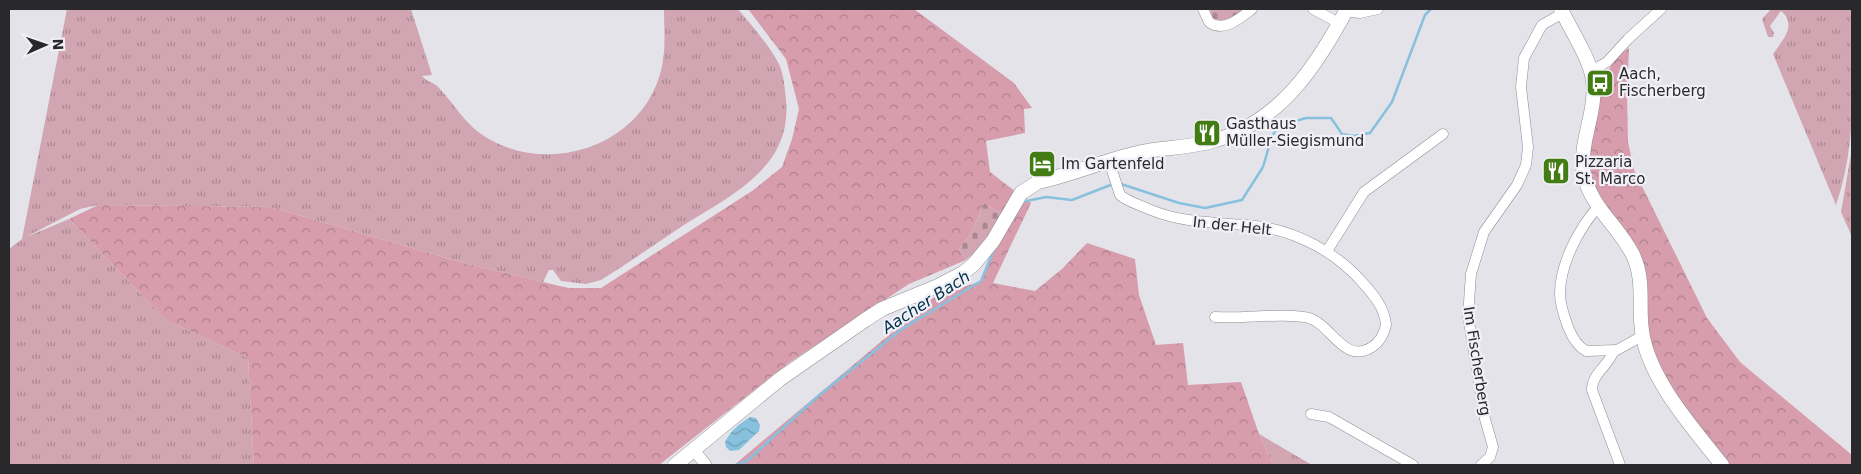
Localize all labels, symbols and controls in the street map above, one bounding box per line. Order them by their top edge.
north arrow [20,20,70,70]
text: N [50,38,66,51]
place label: Aach, Fischerberg [1619,65,1706,100]
bus stop icon: Aach, Fischerberg [1585,68,1615,98]
place label: Gasthaus Müller-Siegismund [1226,115,1364,150]
restaurant icon: Gasthaus Müller-Siegismund [1192,118,1222,148]
hotel icon: Im Gartenfeld [1027,149,1057,179]
place label: Pizzaria St. Marco [1575,153,1645,188]
place label: Im Gartenfeld [1061,155,1165,173]
restaurant icon: Pizzaria St. Marco [1541,156,1571,186]
street label: In der Helt [1192,213,1272,239]
water label: Aacher Bach [878,267,973,338]
street label: Im Fischerberg [1459,305,1495,417]

